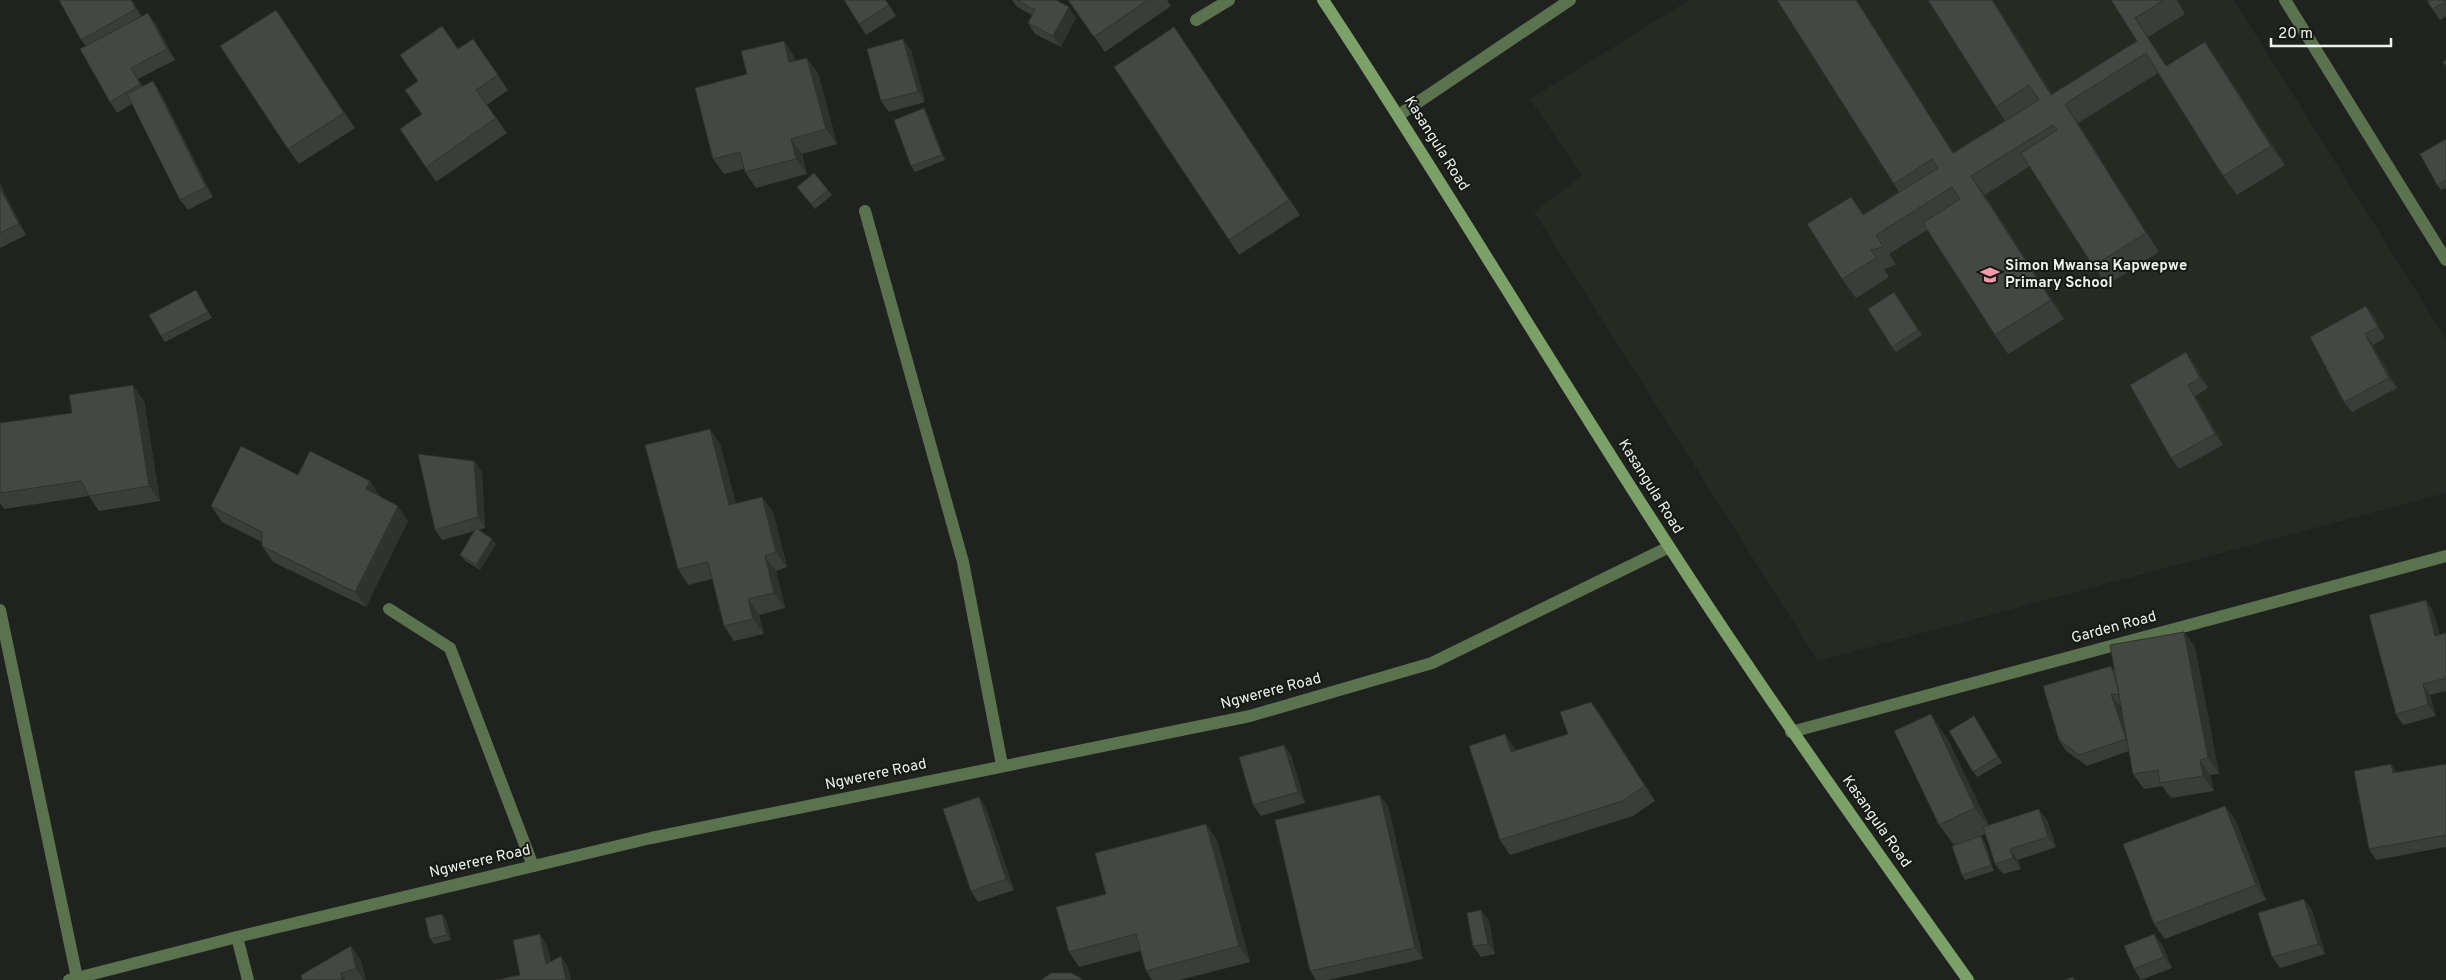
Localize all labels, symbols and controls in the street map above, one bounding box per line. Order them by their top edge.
scale bar [2271,15,2391,47]
text: 20 m [2278,25,2313,44]
street label: Kasangula Road [1399,93,1473,195]
place label: Simon Mwansa Kapwepwe Primary School [2005,257,2187,293]
school or university icon: Simon Mwansa Kapwepwe Primary School [1979,264,2001,286]
street label: Kasangula Road [1613,436,1687,538]
street label: Garden Road [2069,608,2159,648]
street label: Ngwerere Road [1219,669,1323,715]
street label: Ngwerere Road [823,755,929,795]
street label: Kasangula Road [1837,772,1915,872]
street label: Ngwerere Road [428,841,532,883]

